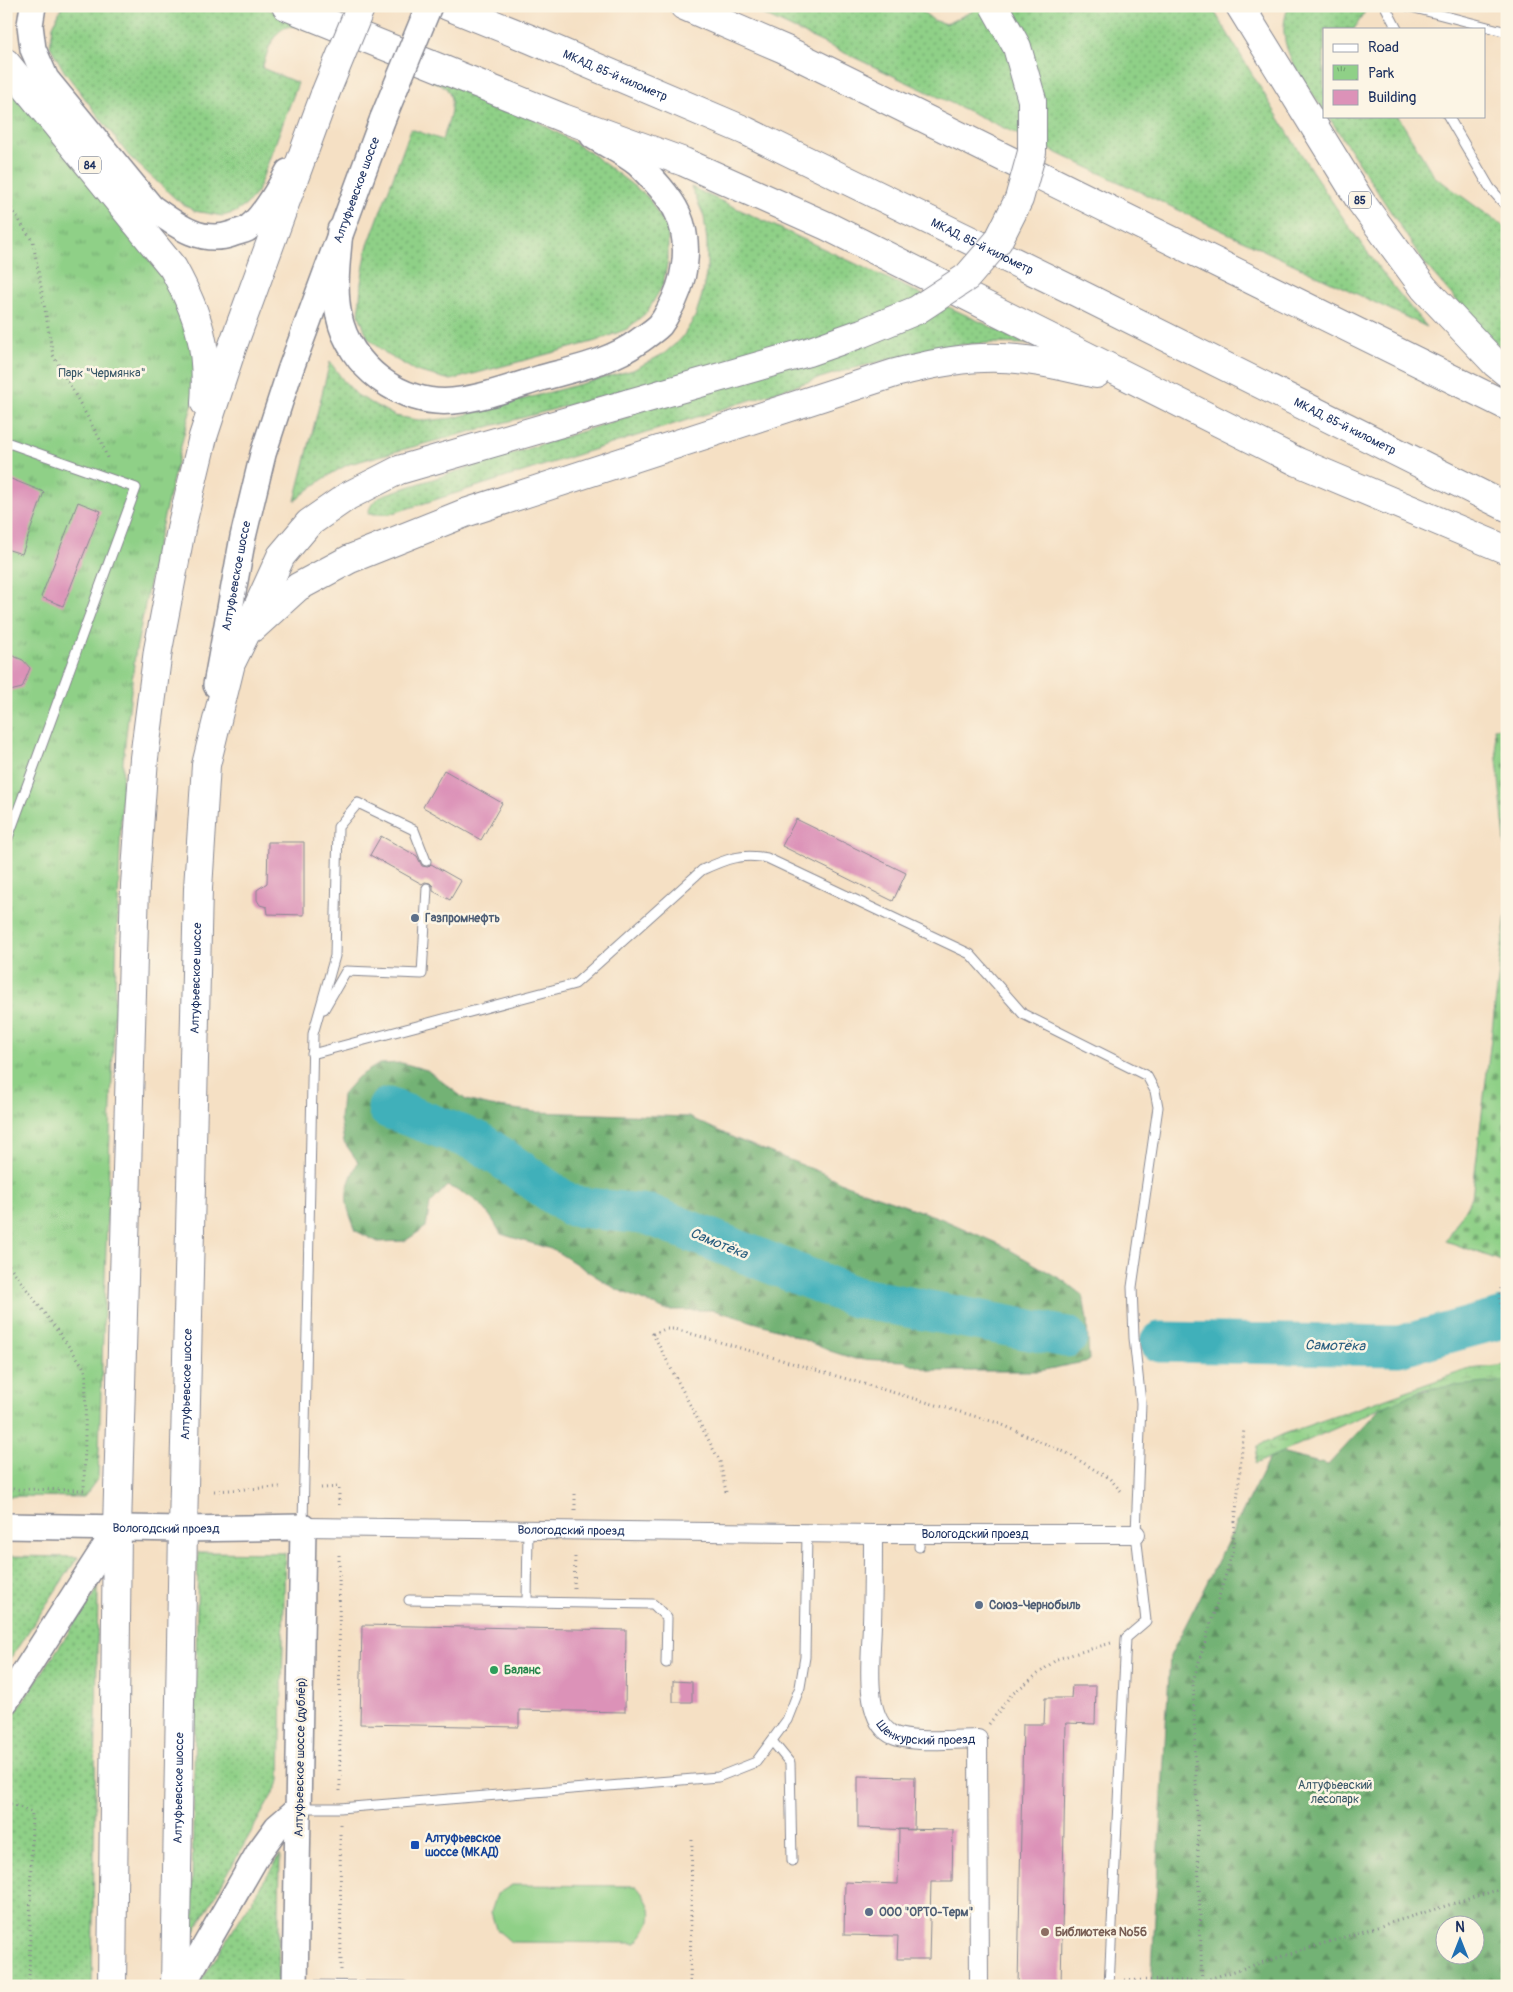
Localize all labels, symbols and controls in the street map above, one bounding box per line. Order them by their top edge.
legend [1323,28,1486,118]
text: Road [1368,38,1399,57]
street label: МКАД, 85-й километр [560,47,670,105]
text: Park [1368,64,1395,83]
text: Building [1368,88,1416,107]
street label: Алтуфьевское шоссе [331,135,383,245]
road number: 84 [79,156,101,174]
road number: 85 [1349,192,1371,208]
street label: МКАД, 85-й километр [928,215,1036,278]
park label: Парк "Чермянка" [58,366,146,381]
street label: МКАД, 85-й километр [1291,395,1399,459]
street label: Алтуфьевское шоссе [219,519,255,632]
place label: Газпромнефть [425,911,501,926]
marker: Газпромнефть [409,912,421,924]
street label: Алтуфьевское шоссе [188,922,205,1034]
water label: Самотёка [688,1224,751,1263]
street label: Алтуфьевское шоссе [178,1328,196,1440]
water label: Самотёка [1305,1336,1367,1355]
street label: Вологодский проезд [112,1521,220,1537]
street label: Вологодский проезд [517,1523,625,1539]
street label: Вологодский проезд [921,1527,1029,1542]
place label: Союз-Чернобыль [989,1598,1081,1613]
marker: Союз-Чернобыль [973,1599,985,1611]
place label: Баланс [504,1663,541,1678]
marker: Баланс [488,1664,500,1676]
street label: Алтуфьевское шоссе (дублёр) [292,1677,309,1837]
street label: Шенкурский проезд [873,1718,976,1748]
street label: Алтуфьевское шоссе [170,1732,187,1844]
park label: Алтуфьевский лесопарк [1298,1778,1372,1807]
place label: Алтуфьевское шоссе (МКАД) [425,1831,502,1860]
marker: Алтуфьевское шоссе (МКАД) [409,1839,421,1851]
place label: ООО "ОРТО-Терм" [879,1905,973,1920]
marker: ООО "ОРТО-Терм" [863,1906,875,1918]
north arrow [1436,1914,1486,1964]
text: N [1455,1919,1465,1936]
place label: Библиотека №56 [1055,1925,1147,1940]
marker: Библиотека №56 [1039,1926,1051,1938]

